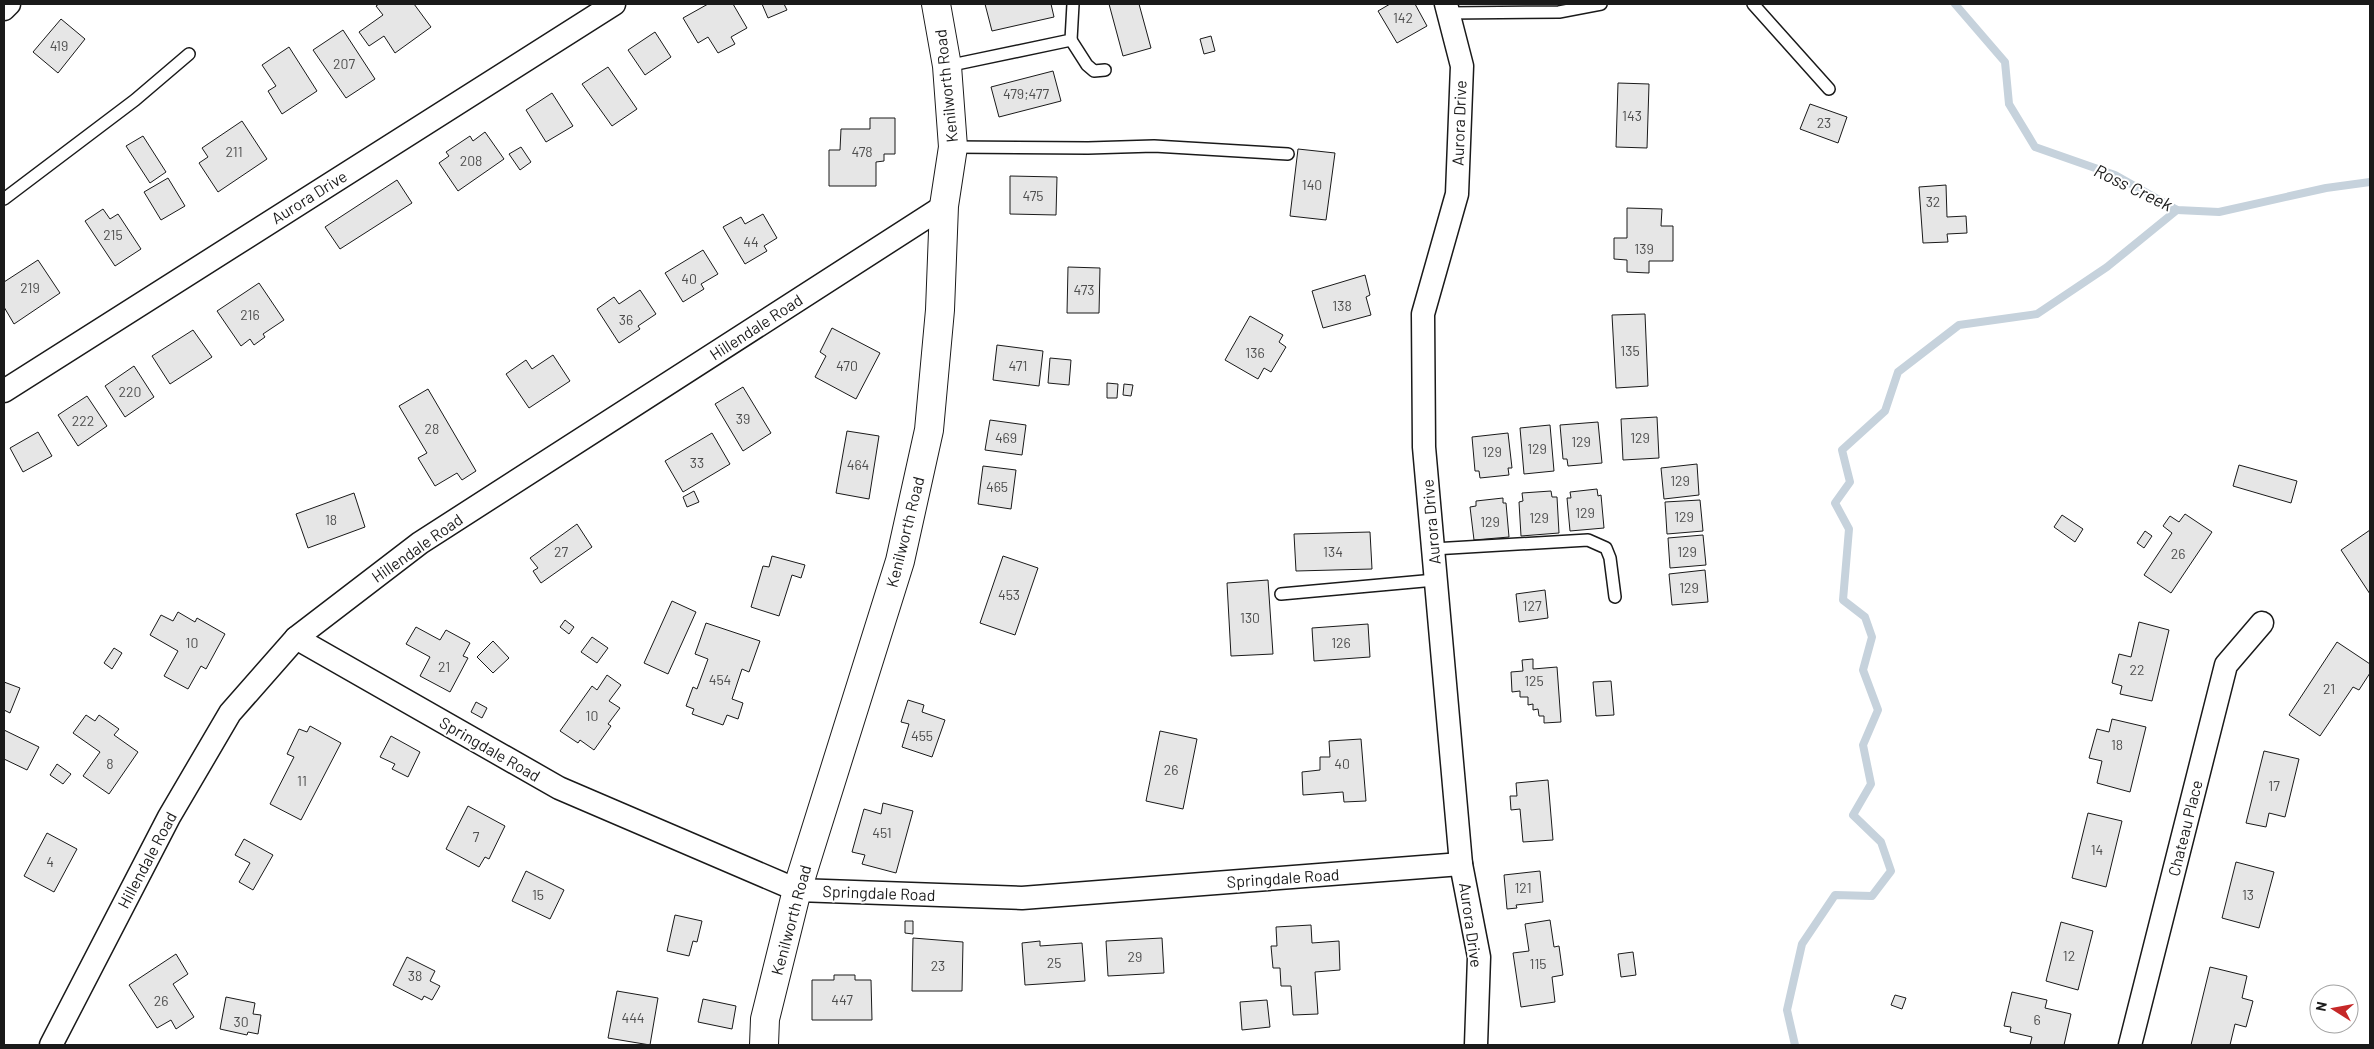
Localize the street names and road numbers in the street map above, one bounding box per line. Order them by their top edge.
street label: Kenilworth Road [930,29,961,143]
street label: Aurora Drive [1448,80,1469,166]
street label: Aurora Drive [267,166,350,227]
street label: Hillendale Road [706,290,806,364]
street label: Kenilworth Road [882,475,927,589]
street label: Aurora Drive [1417,479,1444,565]
street label: Hillendale Road [368,509,466,586]
street label: Springdale Road [437,712,544,785]
street label: Chateau Place [2163,778,2206,878]
street label: Hillendale Road [113,808,180,911]
street label: Kenilworth Road [767,863,814,977]
street label: Springdale Road [1226,864,1340,891]
street label: Springdale Road [822,881,936,904]
street label: Aurora Drive [1456,881,1487,969]

